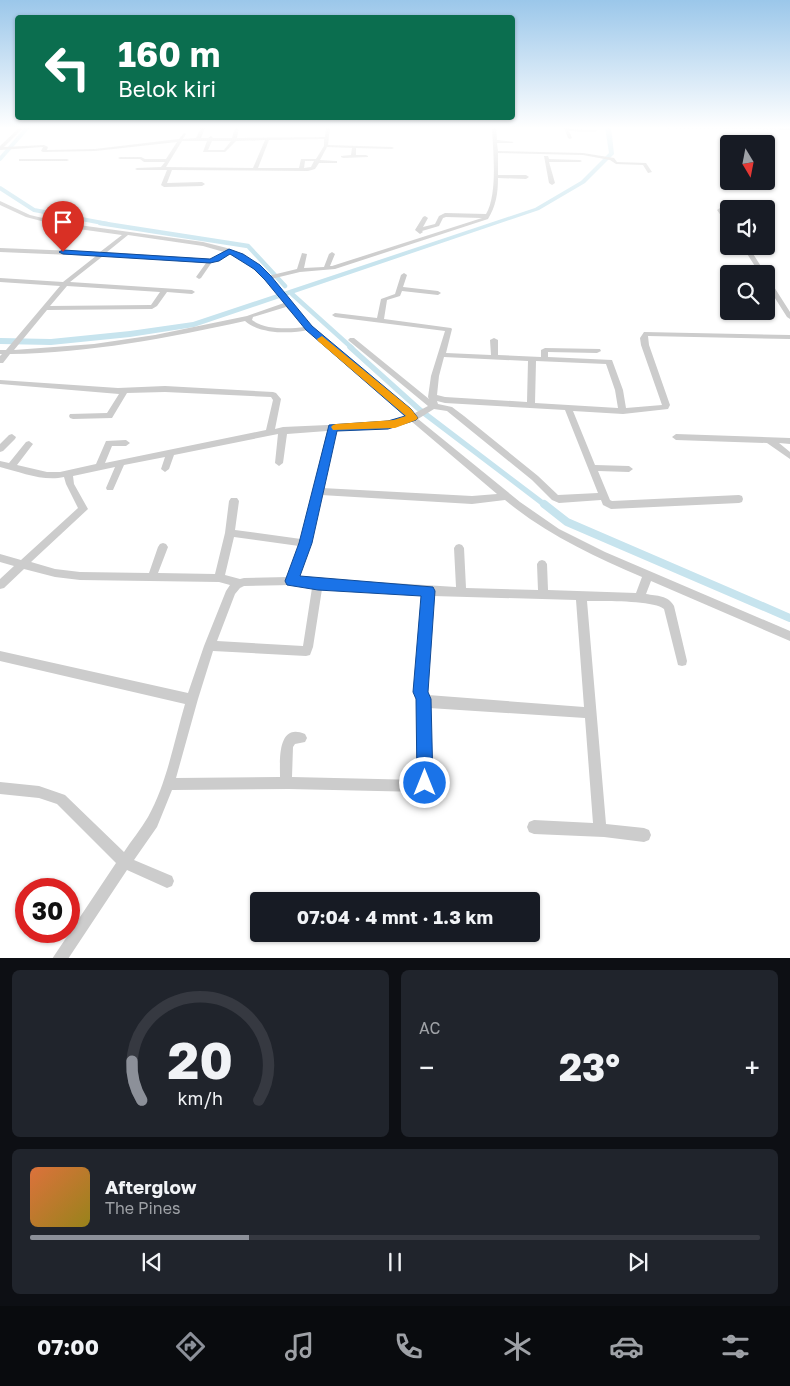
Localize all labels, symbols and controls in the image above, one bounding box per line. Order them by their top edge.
text: 160 m [118,33,220,75]
icon: left [35,35,100,100]
text: Belok kiri [118,75,216,102]
north arrow [720,135,775,190]
map controls [720,135,775,320]
button: sound [720,200,775,255]
pin [42,201,84,252]
icon: arrive [49,208,77,236]
button: search [720,265,775,320]
position arrow [398,756,450,808]
speed limit sign: 30 [15,878,80,943]
text: 07:04 · 4 mnt · 1.3 km [297,905,493,928]
text: AC [419,1018,440,1038]
text: 20 [168,1028,233,1090]
text: 23° [559,1044,620,1089]
text: − [419,1051,434,1084]
text: + [745,1051,760,1084]
text: km/h [178,1087,223,1109]
text: Afterglow [105,1175,196,1198]
text: The Pines [105,1198,180,1218]
icon: previous [138,1248,166,1276]
icon: pause [381,1248,409,1276]
icon: next [624,1248,652,1276]
icon: directions [173,1329,208,1364]
icon: music [282,1329,317,1364]
icon: phone [391,1329,426,1364]
icon: climate [500,1329,535,1364]
icon: car [609,1329,644,1364]
icon: filters [718,1329,753,1364]
text: 07:00 [37,1333,99,1360]

